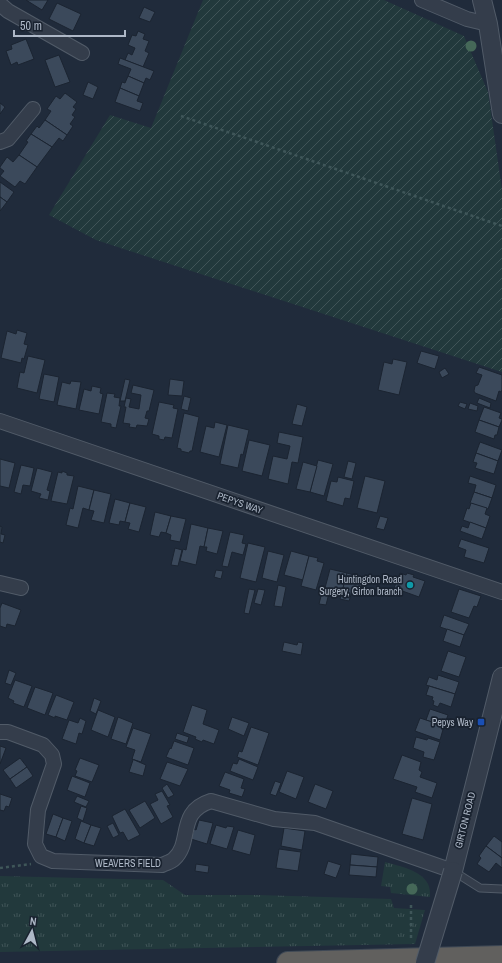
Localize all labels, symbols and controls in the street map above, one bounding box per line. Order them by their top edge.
scale bar [14,12,125,38]
text: 50 m [20,18,42,34]
street label: PEPYS WAY [215,489,265,517]
place label: Huntingdon Road Surgery, Girton branch [319,573,402,598]
marker: Huntingdon Road Surgery, Girton branch [405,580,415,590]
place label: Pepys Way [432,716,474,729]
marker: Pepys Way [476,717,486,727]
street label: GIRTON ROAD [452,790,478,850]
street label: WEAVERS FIELD [95,857,161,870]
north arrow [12,911,52,951]
text: N [29,914,37,928]

